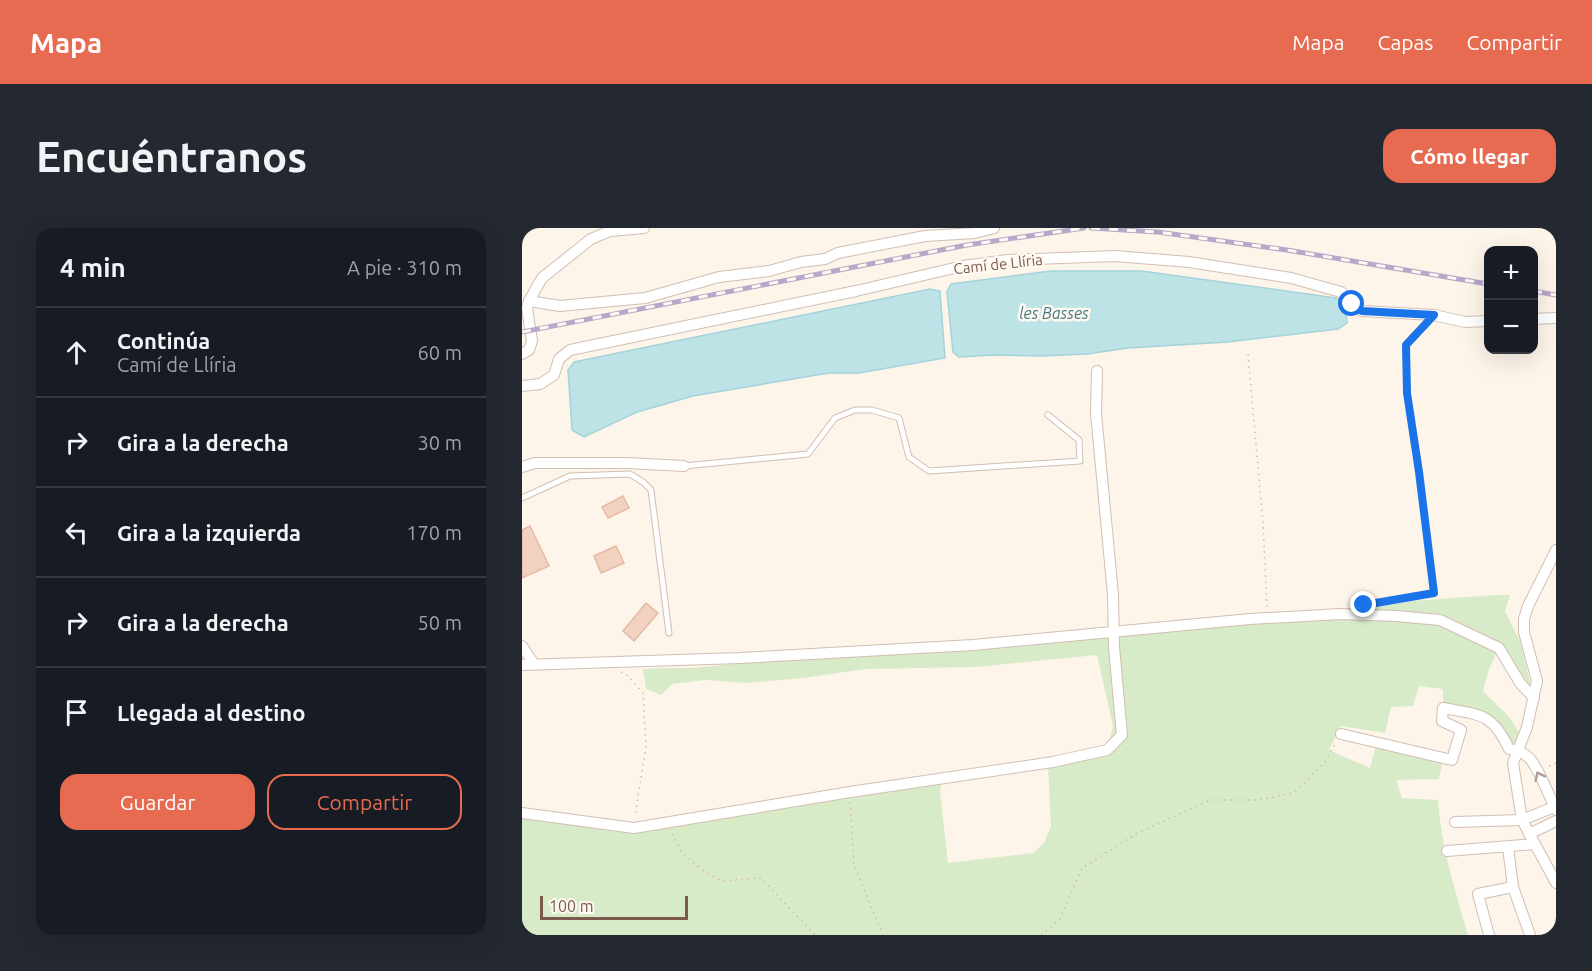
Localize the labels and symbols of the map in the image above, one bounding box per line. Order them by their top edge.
street label: Camí de Llíria [953,251,1043,277]
route start [1338,290,1364,316]
water label: les Basses [1019,304,1089,322]
route end [1350,591,1376,617]
one-way arrow [1535,772,1546,782]
scale bar [540,893,688,920]

